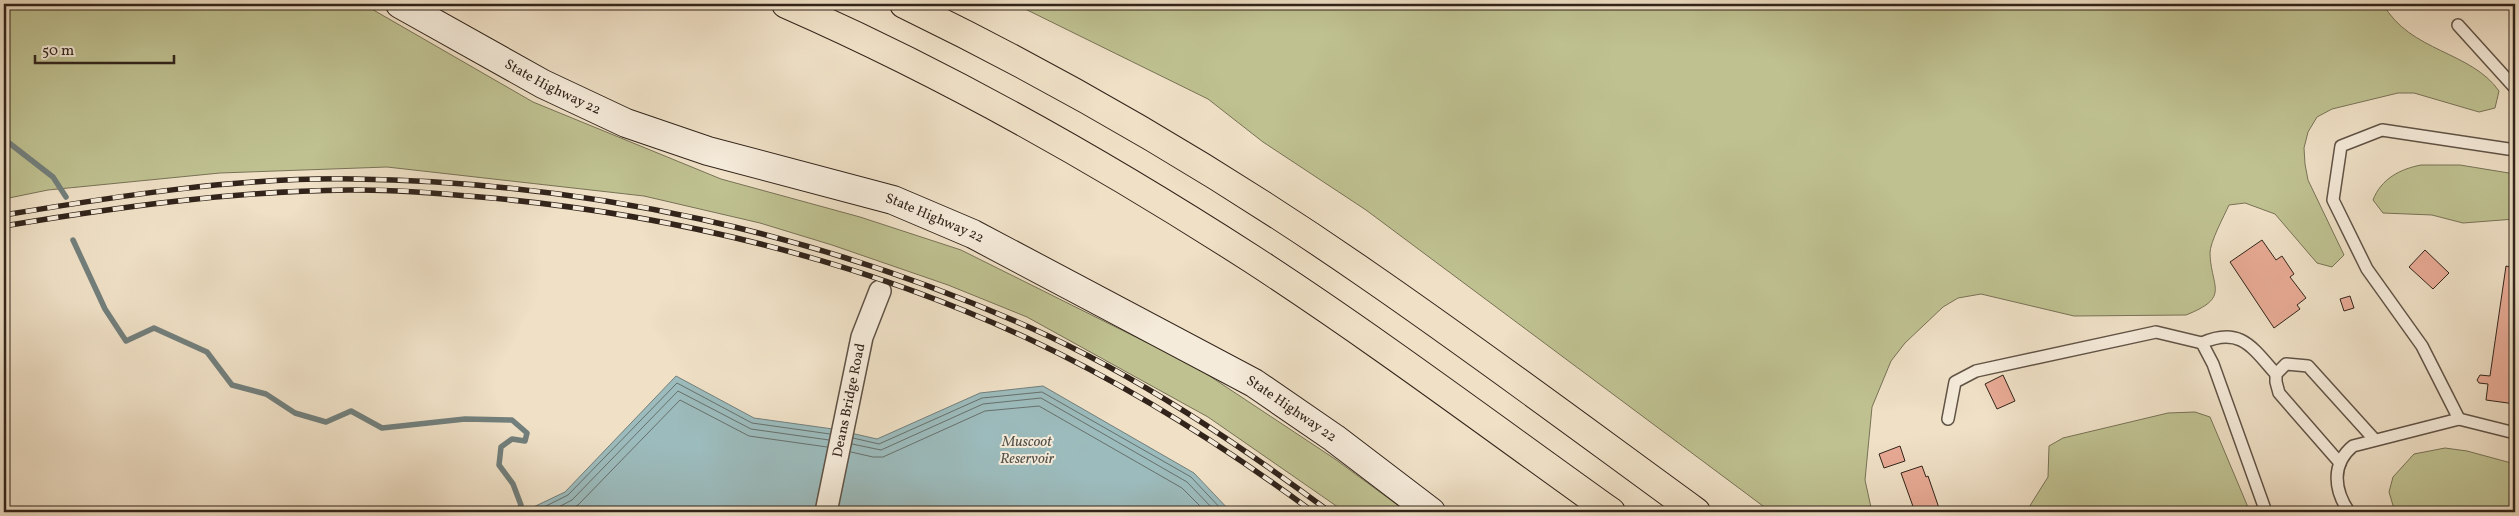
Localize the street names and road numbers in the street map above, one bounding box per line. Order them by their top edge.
street label: State Highway 22 [501,55,604,119]
street label: State Highway 22 [883,189,988,248]
street label: Deans Bridge Road [828,342,870,459]
street label: State Highway 22 [1243,371,1340,447]

